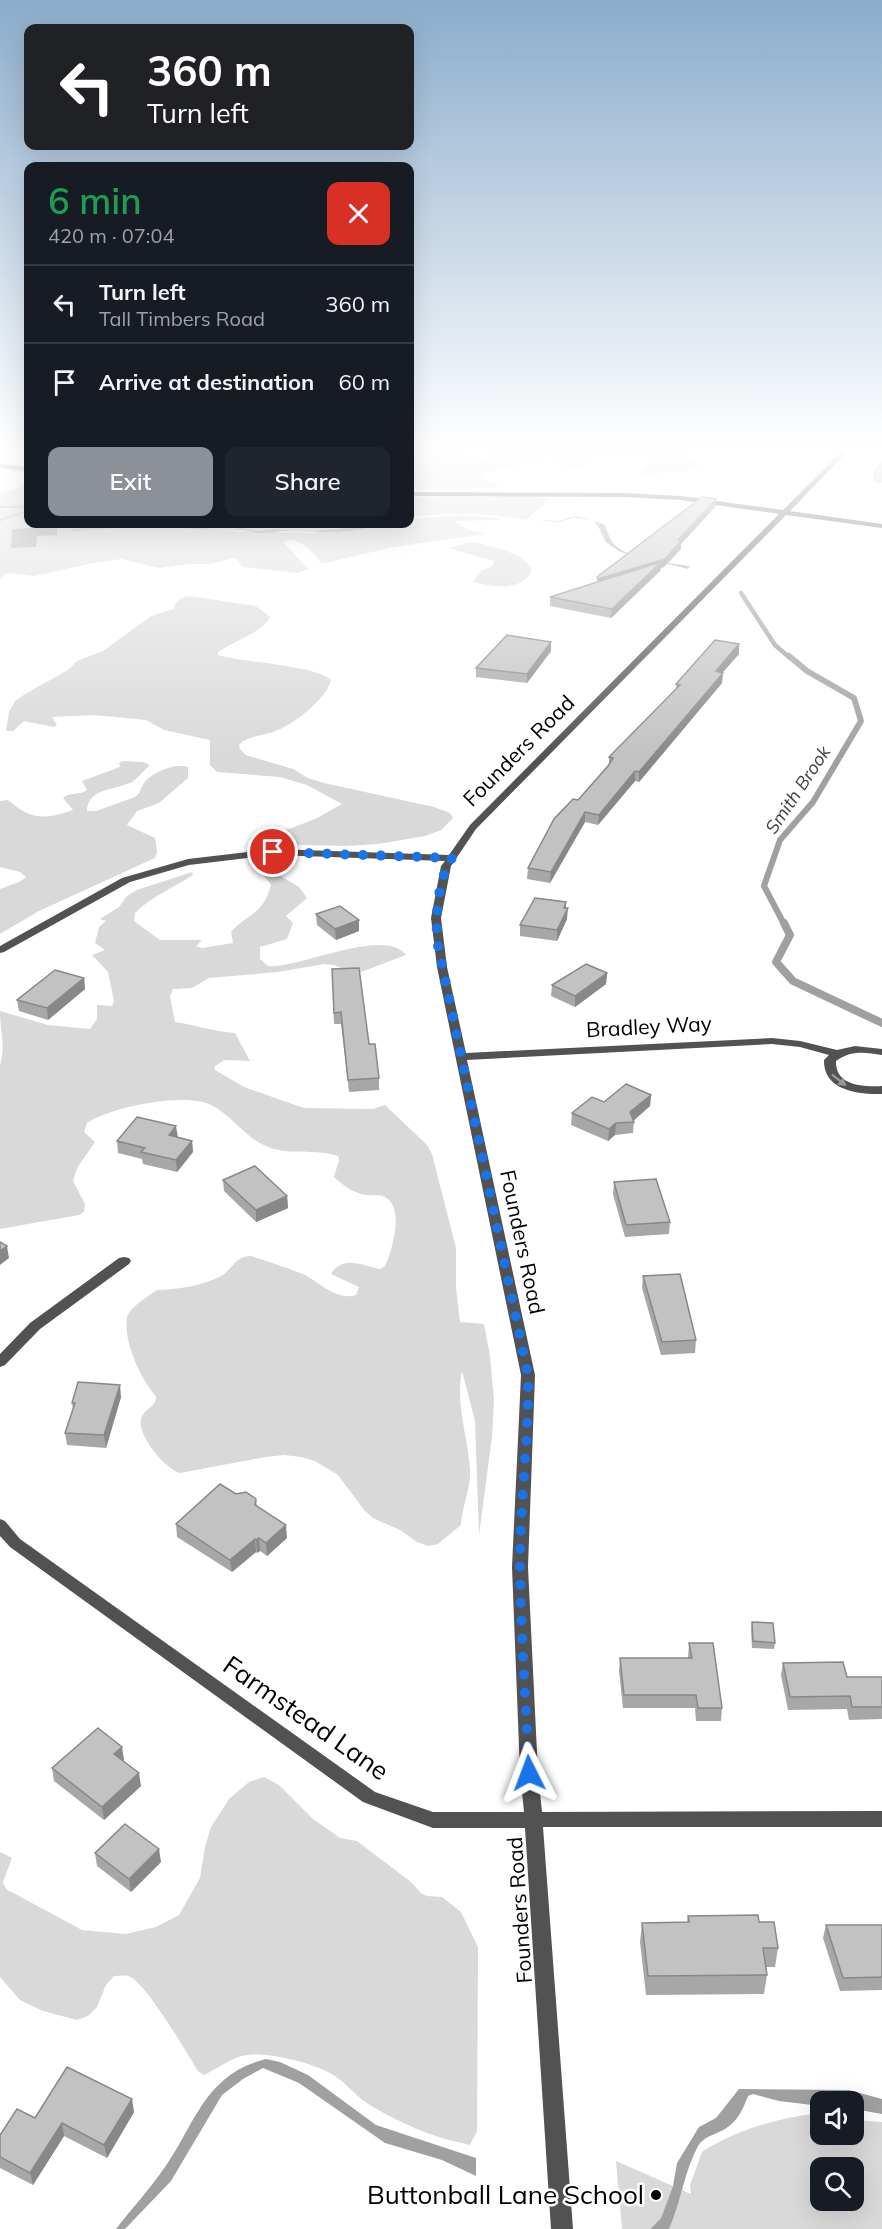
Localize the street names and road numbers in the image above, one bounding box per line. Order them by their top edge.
street label: Founders Road [457,689,579,811]
street label: Bradley Way [585,1010,712,1042]
street label: Founders Road [495,1167,551,1316]
street label: Farmstead Lane [217,1648,396,1787]
street label: Founders Road [501,1836,537,1984]

